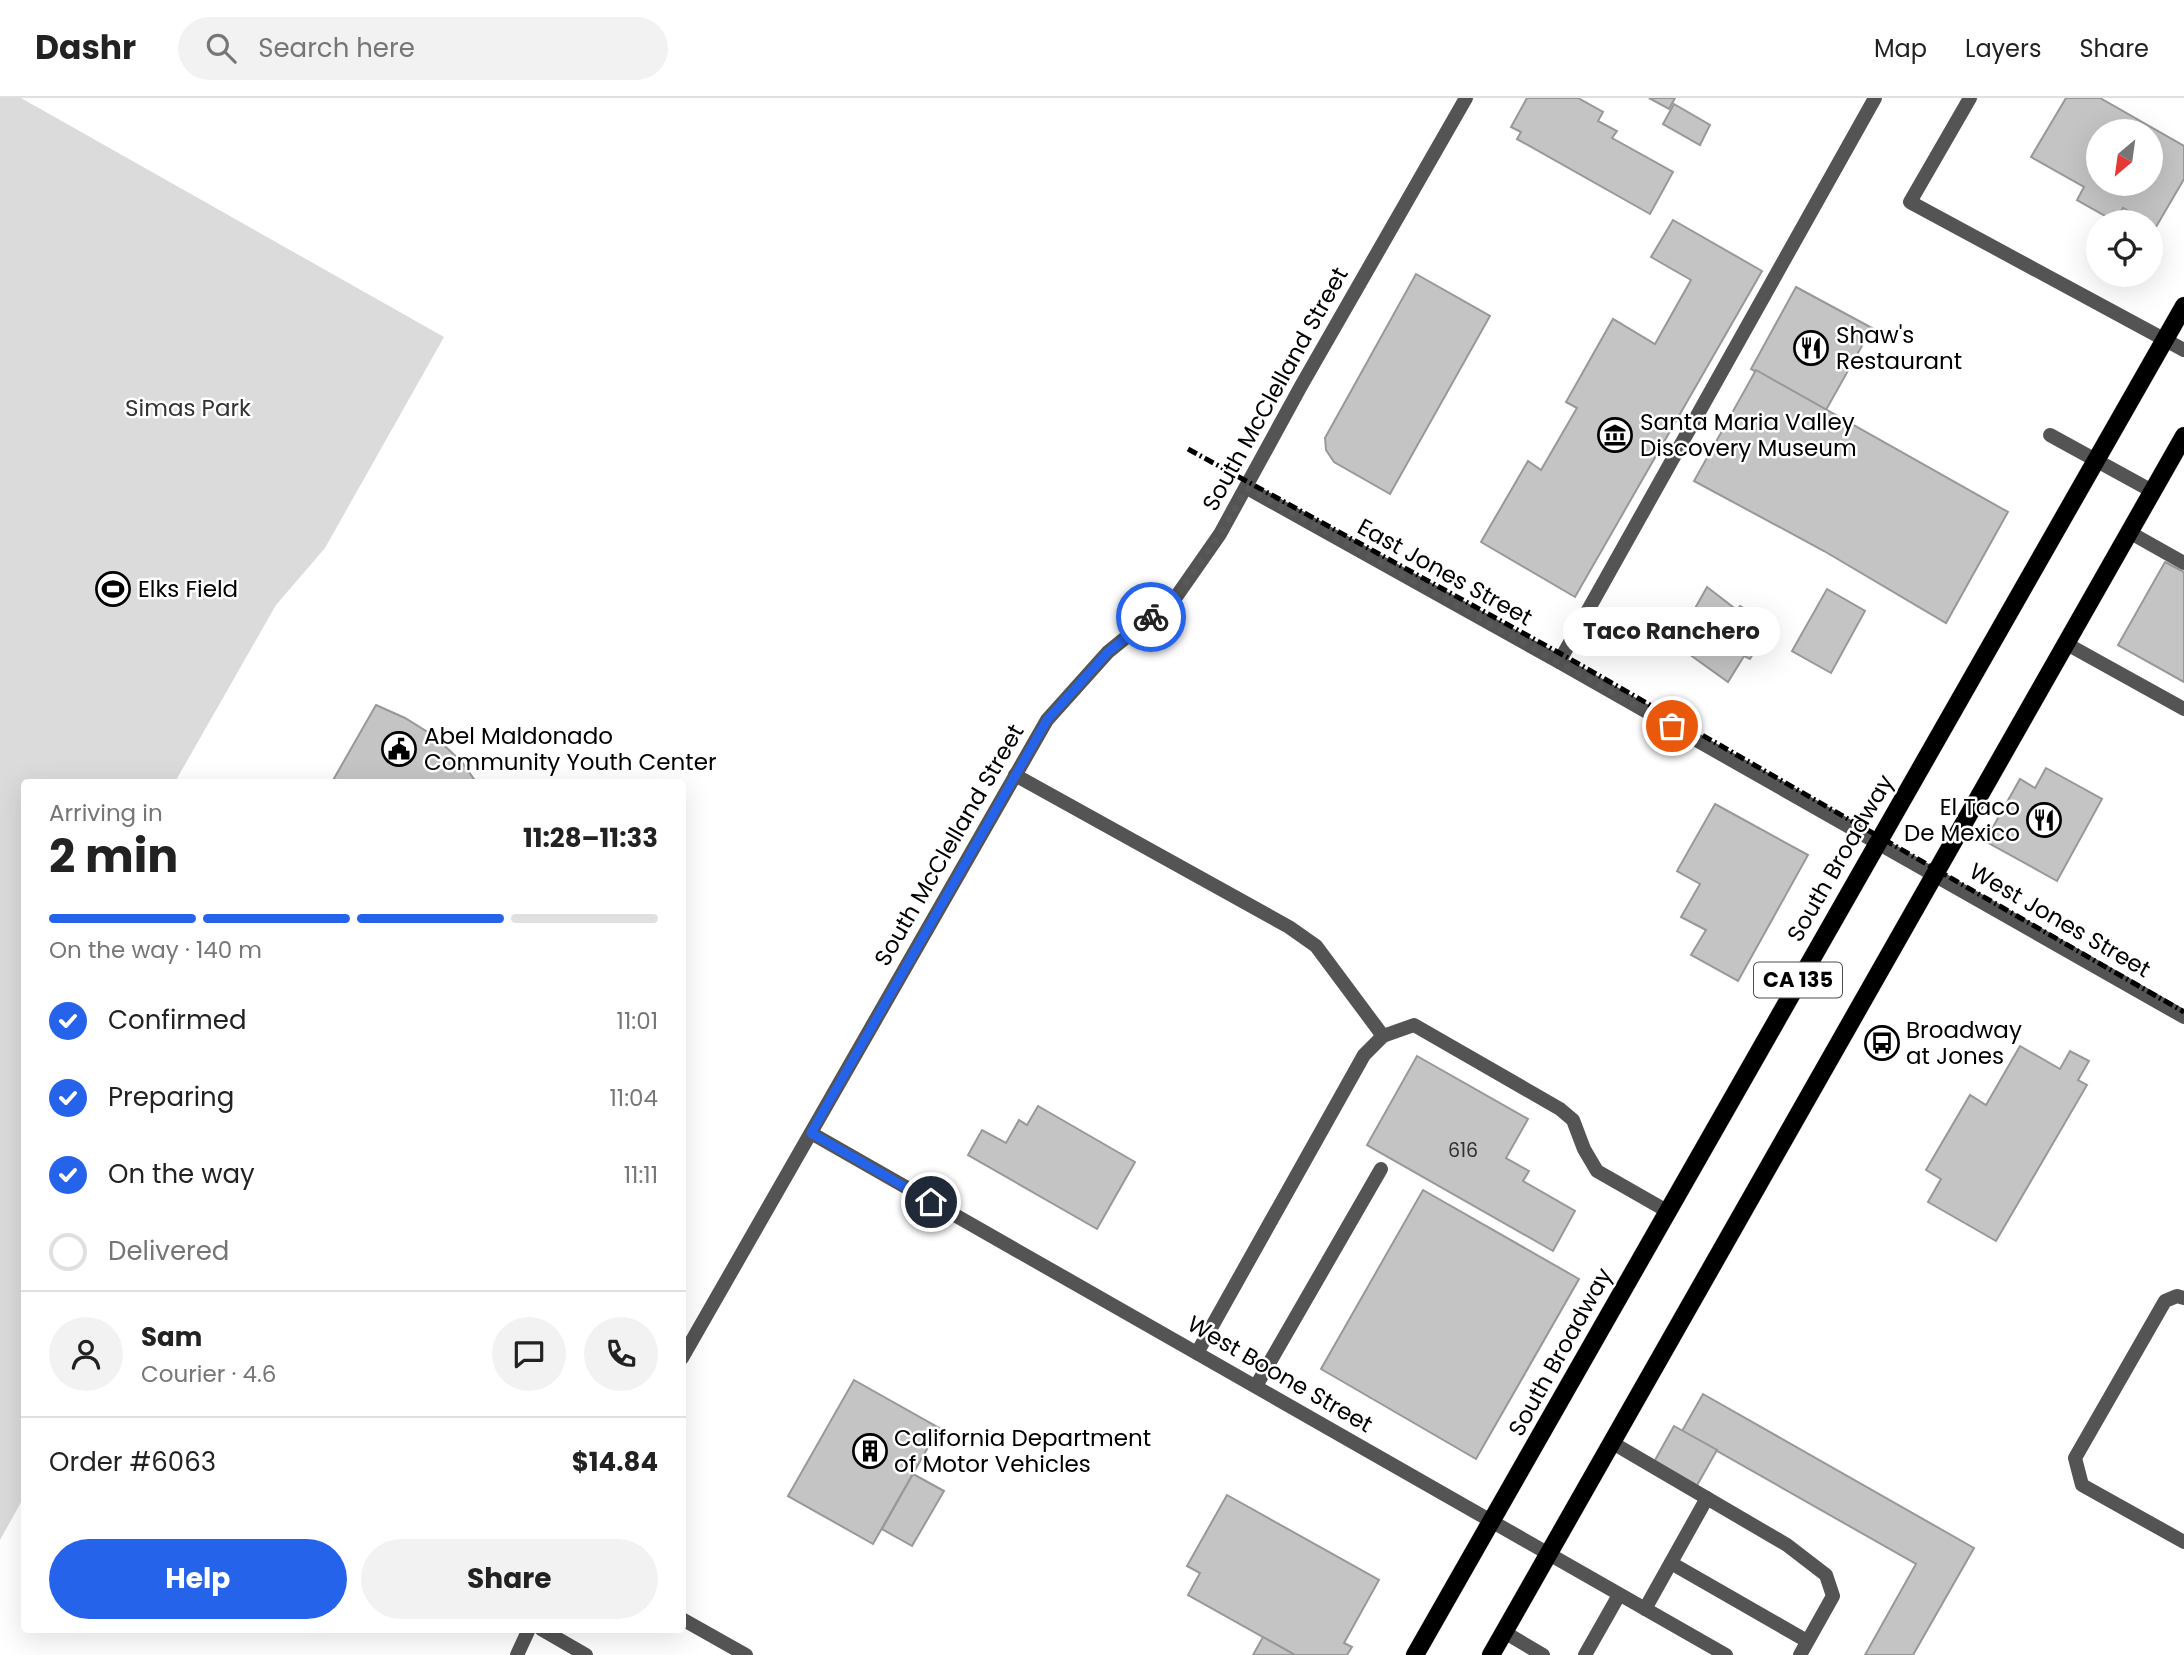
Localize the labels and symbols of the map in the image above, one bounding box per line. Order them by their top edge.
north arrow [2086,119,2163,196]
street label: South McClelland Street [1195,261,1355,517]
place label: Shaw's Restaurant [1836,319,1962,377]
restaurant icon: Shaw's Restaurant [1792,329,1830,367]
park label: Simas Park [125,392,251,424]
place label: Santa Maria Valley Discovery Museum [1640,406,1857,464]
museum icon: Santa Maria Valley Discovery Museum [1596,416,1634,454]
street label: East Jones Street [1352,511,1538,633]
sports icon: Elks Field [94,570,132,608]
place label: Elks Field [138,573,238,605]
courier [1116,582,1186,652]
callout: Taco Ranchero [1564,607,1780,656]
pin [1642,696,1702,756]
street label: South McClelland Street [867,718,1031,972]
place label: Abel Maldonado Community Youth Center [424,720,716,778]
public building icon: Abel Maldonado Community Youth Center [380,730,418,768]
street label: South Broadway [1779,769,1901,947]
place label: El Taco De Mexico [1904,791,2020,849]
restaurant icon: El Taco De Mexico [2025,801,2063,839]
street label: West Jones Street [1963,855,2157,985]
road number: CA 135 [1754,962,1842,998]
place label: Broadway at Jones [1906,1014,2022,1072]
bus stop icon: Broadway at Jones [1863,1024,1901,1062]
house number: 616 [1448,1137,1478,1164]
pin [901,1172,961,1232]
street label: South Broadway [1500,1262,1620,1442]
street label: West Boone Street [1181,1308,1379,1440]
place label: California Department of Motor Vehicles [894,1422,1151,1480]
building icon: California Department of Motor Vehicles [851,1432,889,1470]

